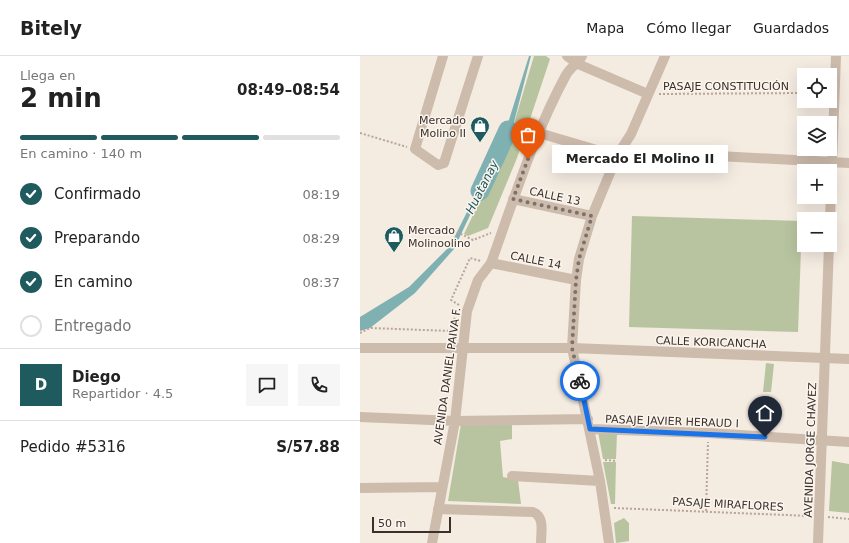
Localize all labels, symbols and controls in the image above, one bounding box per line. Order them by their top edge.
text: Bitely [20,17,82,39]
text: Mapa [586,20,624,36]
text: Cómo llegar [646,20,731,36]
text: Guardados [753,20,829,36]
text: Llega en [20,68,75,83]
map controls [797,68,837,252]
button: locate [797,68,837,108]
street label: PASAJE CONSTITUCIÓN [663,80,789,93]
text: 08:49–08:54 [237,81,340,99]
text: 2 min [20,83,102,113]
place label: Mercado Molino II [419,114,466,140]
shop icon: Mercado Molino II [469,115,491,143]
button: layers [797,116,837,156]
pin [511,118,545,159]
icon: bag [517,124,539,146]
callout: Mercado El Molino II [552,145,728,173]
text: En camino · 140 m [20,146,142,161]
text: Mercado El Molino II [566,151,714,166]
water label: Huatanay [463,157,502,216]
button: + [797,164,837,204]
icon: check [20,183,42,205]
text: Confirmado [54,185,141,203]
street label: CALLE 13 [528,185,582,208]
text: 08:19 [303,187,340,202]
button: − [797,212,837,252]
place label: Mercado Molinoolino [408,224,471,250]
shop icon: Mercado Molinoolino [383,225,405,253]
icon: check [20,227,42,249]
text: Preparando [54,229,140,247]
text: 08:29 [303,231,340,246]
street label: CALLE 14 [509,249,563,272]
icon: check [20,271,42,293]
text: En camino [54,273,133,291]
text: 08:37 [303,275,340,290]
street label: AVENIDA DANIEL PAIVA F. [431,307,464,446]
text: Entregado [54,317,131,335]
street label: CALLE KORICANCHA [655,334,767,351]
courier [560,361,600,401]
button: chat [246,364,288,406]
button: phone [298,364,340,406]
text: Diego [72,368,121,386]
icon: bike [569,370,591,392]
text: D [35,376,47,394]
street label: AVENIDA JORGE CHAVEZ [802,382,819,518]
text: Repartidor · 4.5 [72,386,173,401]
pin [748,396,782,437]
icon: home [754,402,776,424]
street label: PASAJE JAVIER HERAUD I [605,413,739,430]
text: Pedido #5316 [20,438,126,456]
text: S/57.88 [276,438,340,456]
street label: PASAJE MIRAFLORES [672,495,784,514]
scale bar [372,515,451,534]
text: 50 m [378,517,406,530]

